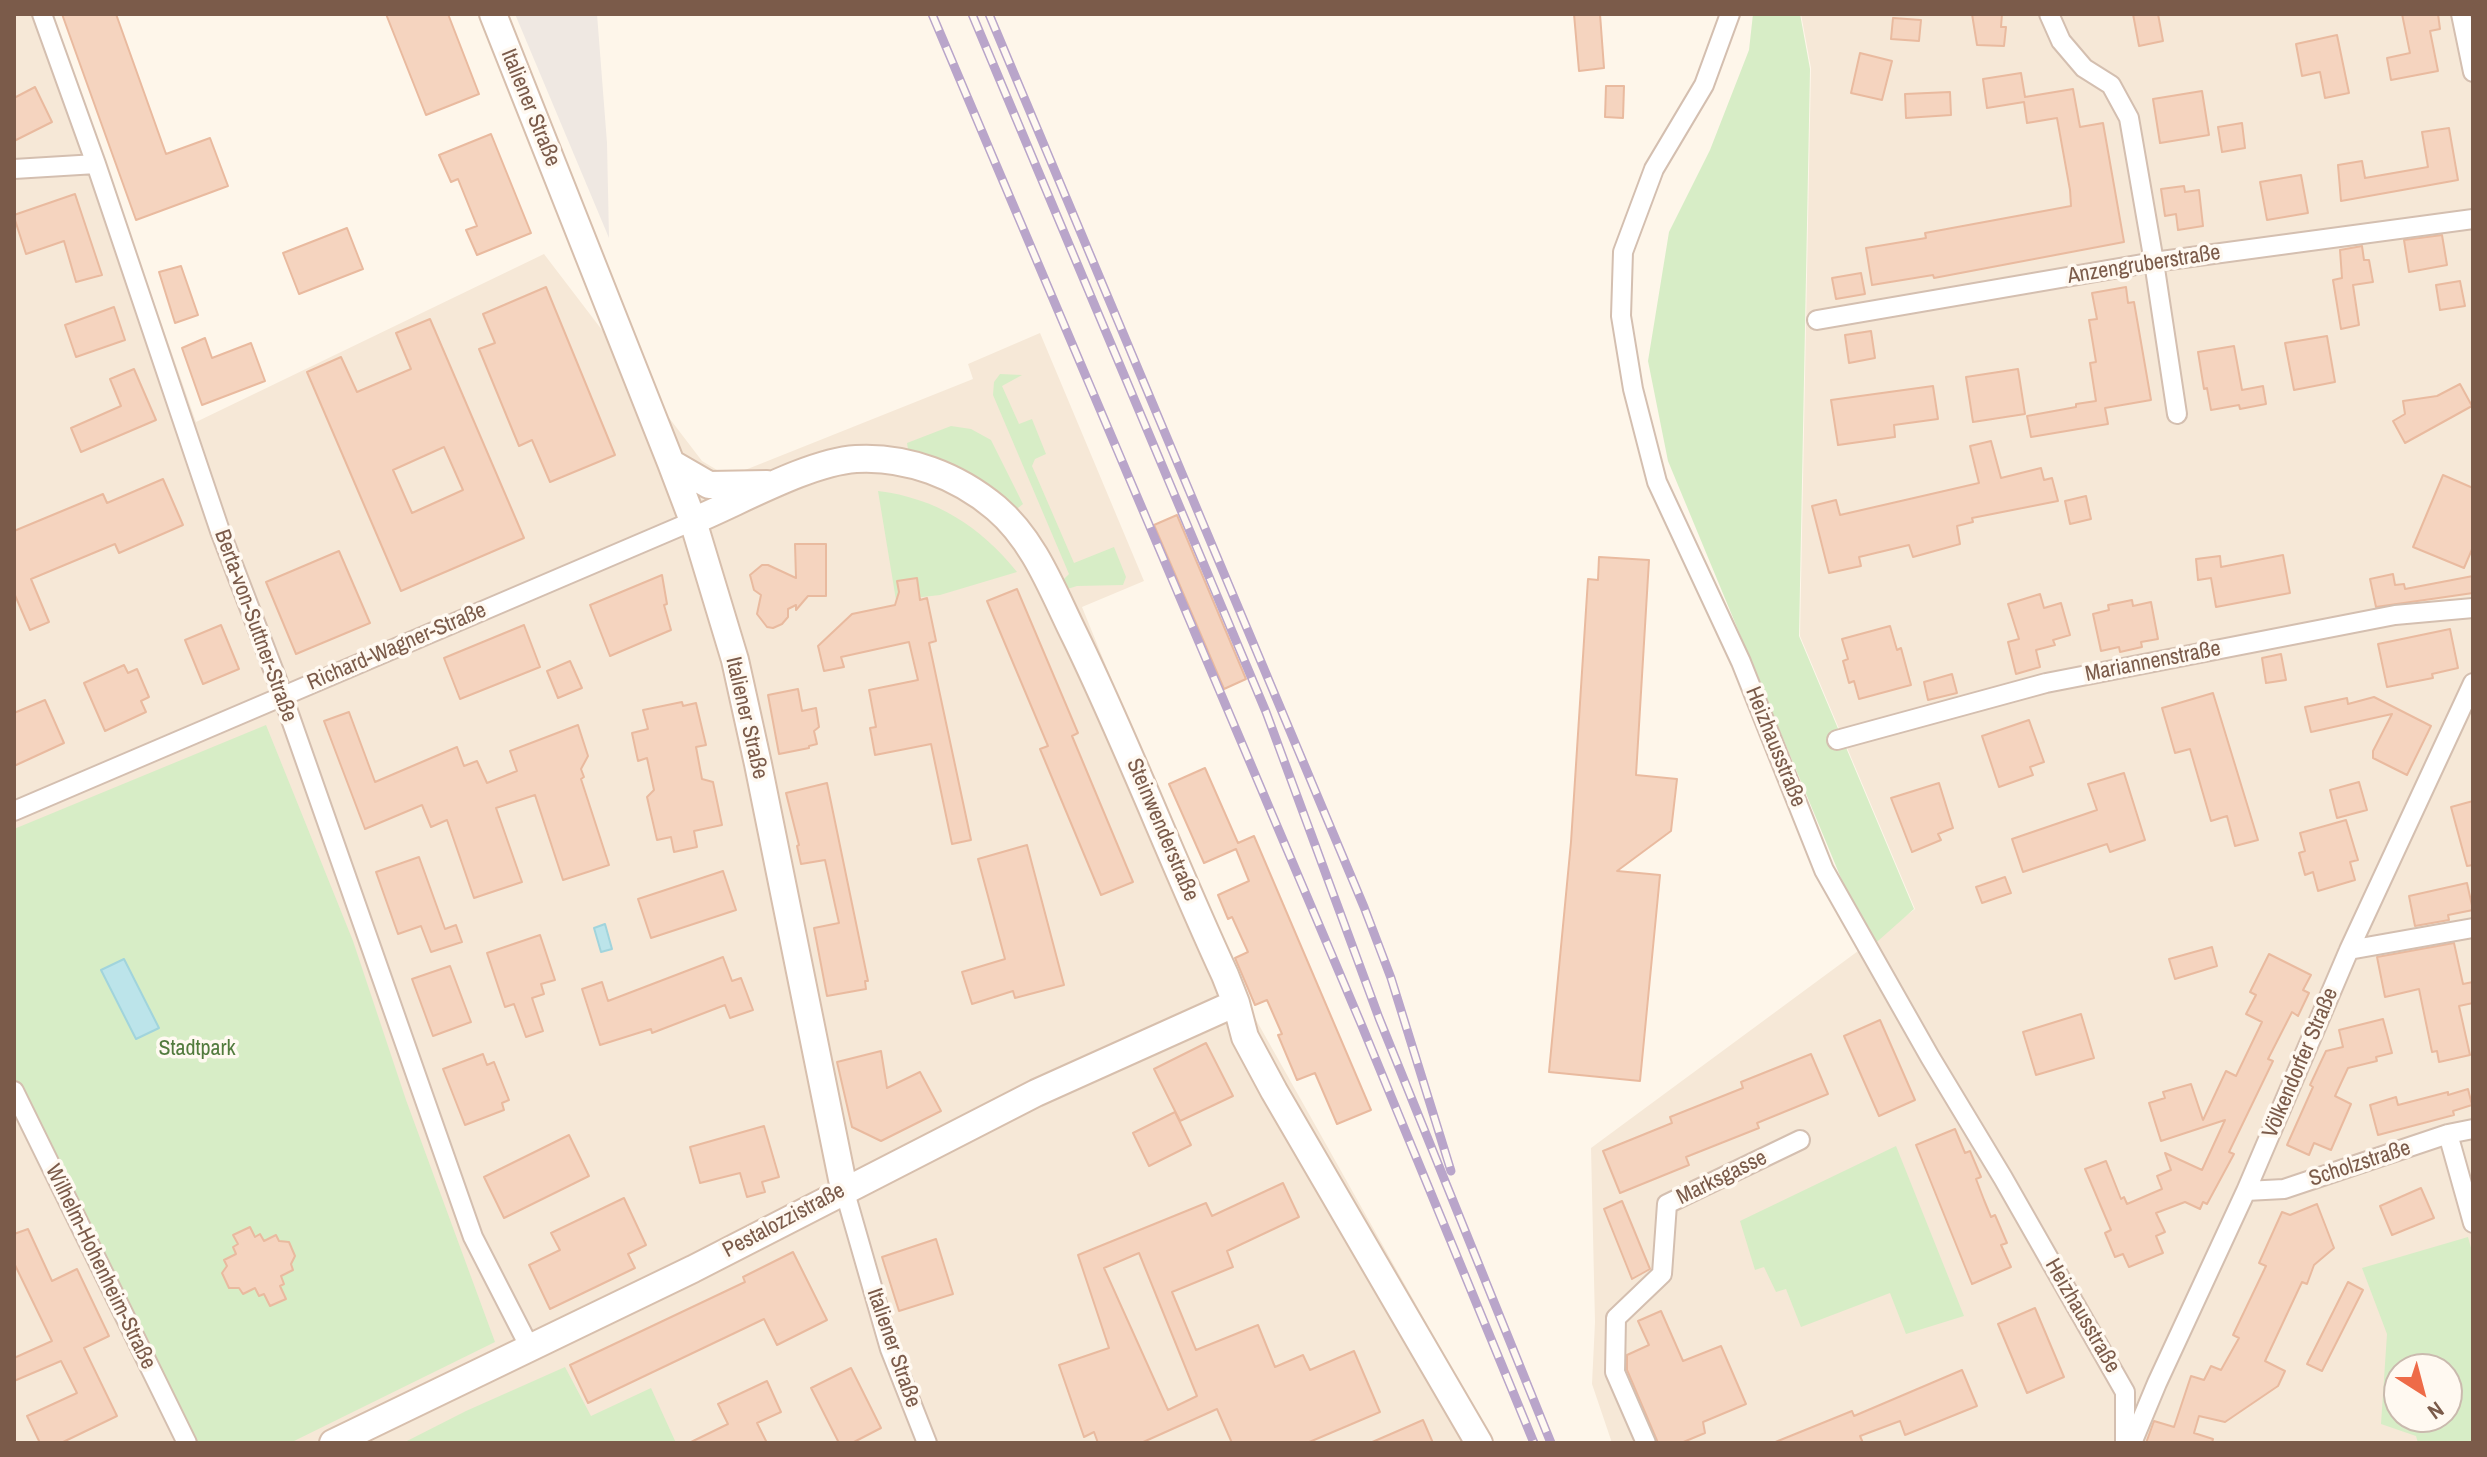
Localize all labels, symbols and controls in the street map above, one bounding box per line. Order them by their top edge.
street label: Italiener Straße [494,45,566,171]
street label: Anzengruberstraße [2066,240,2222,290]
street label: Berta-von-Suttner-Straße [208,526,302,726]
street label: Richard-Wagner-Straße [304,597,490,697]
street label: Mariannenstraße [2083,636,2223,688]
street label: Italiener Straße [719,654,773,782]
street label: Heizhausstraße [1739,683,1811,811]
street label: Steinwenderstraße [1120,755,1204,905]
street label: Völkendorfer Straße [2258,984,2344,1142]
park label: Stadtpark [158,1036,236,1062]
street label: Scholzstraße [2306,1135,2414,1193]
street label: Marksgasse [1673,1145,1771,1211]
street label: Wilhelm-Hohenheim-Straße [39,1160,161,1374]
street label: Pestalozzistraße [718,1178,850,1264]
street label: Heizhausstraße [2039,1254,2125,1378]
street label: Italiener Straße [860,1285,926,1411]
north arrow [2383,1353,2463,1433]
text: N [2422,1395,2450,1427]

